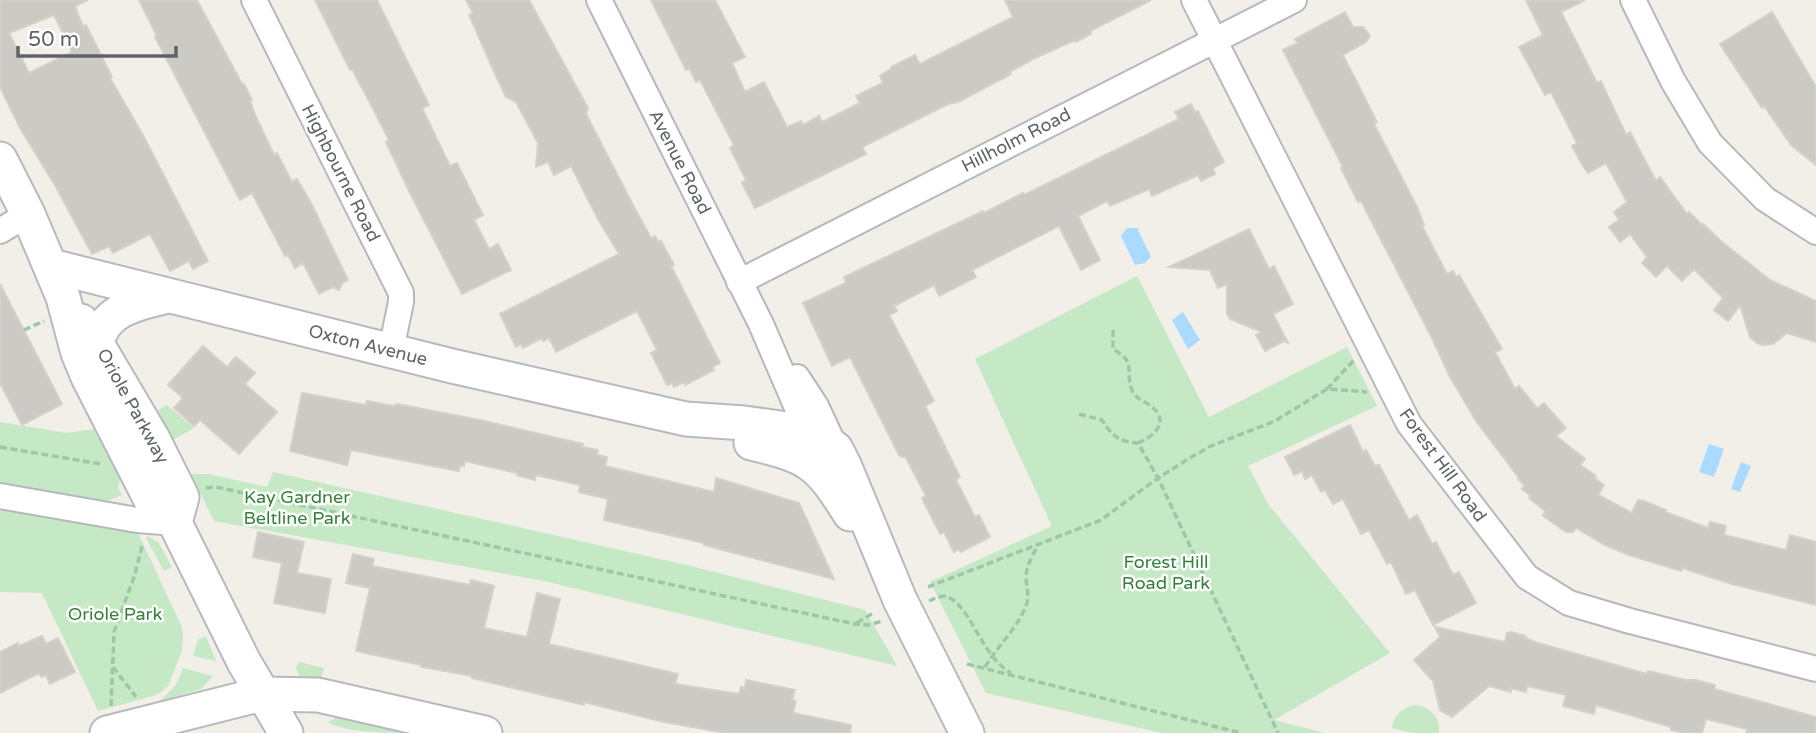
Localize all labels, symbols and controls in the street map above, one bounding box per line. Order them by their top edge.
scale bar [18,14,175,58]
text: 50 m [28,27,79,52]
street label: Highbourne Road [297,101,385,245]
street label: Hillholm Road [958,103,1074,177]
street label: Avenue Road [644,106,716,218]
street label: Oxton Avenue [306,320,430,370]
street label: Oriole Parkway [92,345,174,468]
street label: Forest Hill Road [1394,404,1492,526]
park label: Kay Gardner Beltline Park [243,486,351,529]
park label: Forest Hill Road Park [1122,551,1210,594]
park label: Oriole Park [68,603,162,625]

